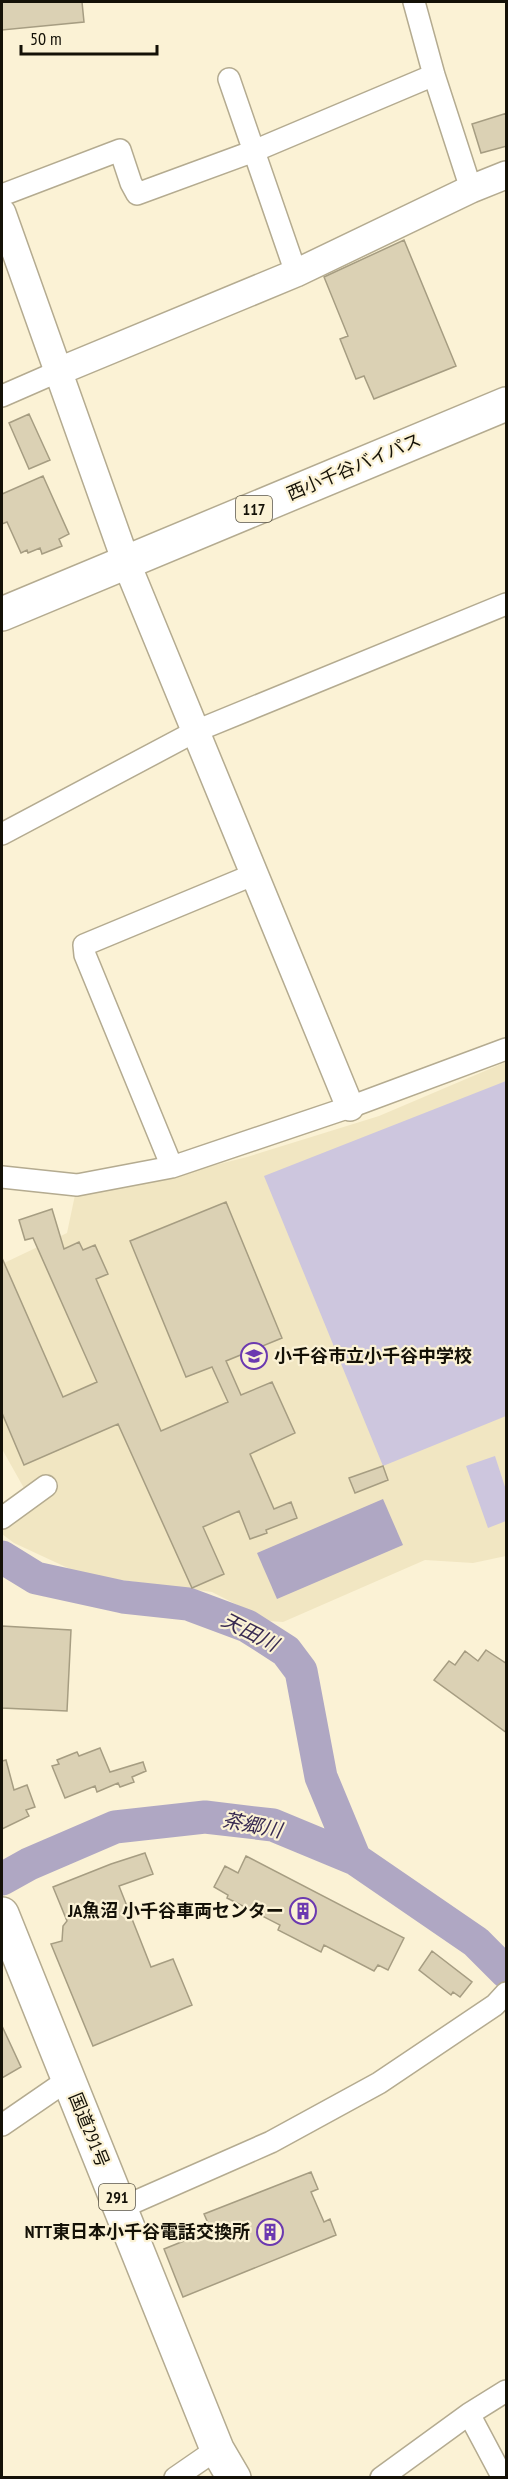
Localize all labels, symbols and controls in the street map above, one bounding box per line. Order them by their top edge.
scale bar [21,18,158,56]
text: 50 m [30,27,62,50]
street label: 西小千谷バイパス [283,428,424,505]
road number: 117 [236,496,272,522]
school or university icon: 小千谷市立小千谷中学校 [239,1341,269,1371]
place label: 小千谷市立小千谷中学校 [274,1344,472,1367]
water label: 天田川 [217,1607,284,1658]
water label: 茶郷川 [220,1807,286,1844]
building icon: JA魚沼 小千谷車両センター [288,1896,318,1926]
place label: JA魚沼 小千谷車両センター [67,1899,284,1922]
street label: 国道291号 [64,2089,115,2170]
road number: 291 [99,2184,135,2210]
building icon: NTT東日本小千谷電話交換所 [255,2217,285,2247]
place label: NTT東日本小千谷電話交換所 [25,2220,250,2243]

